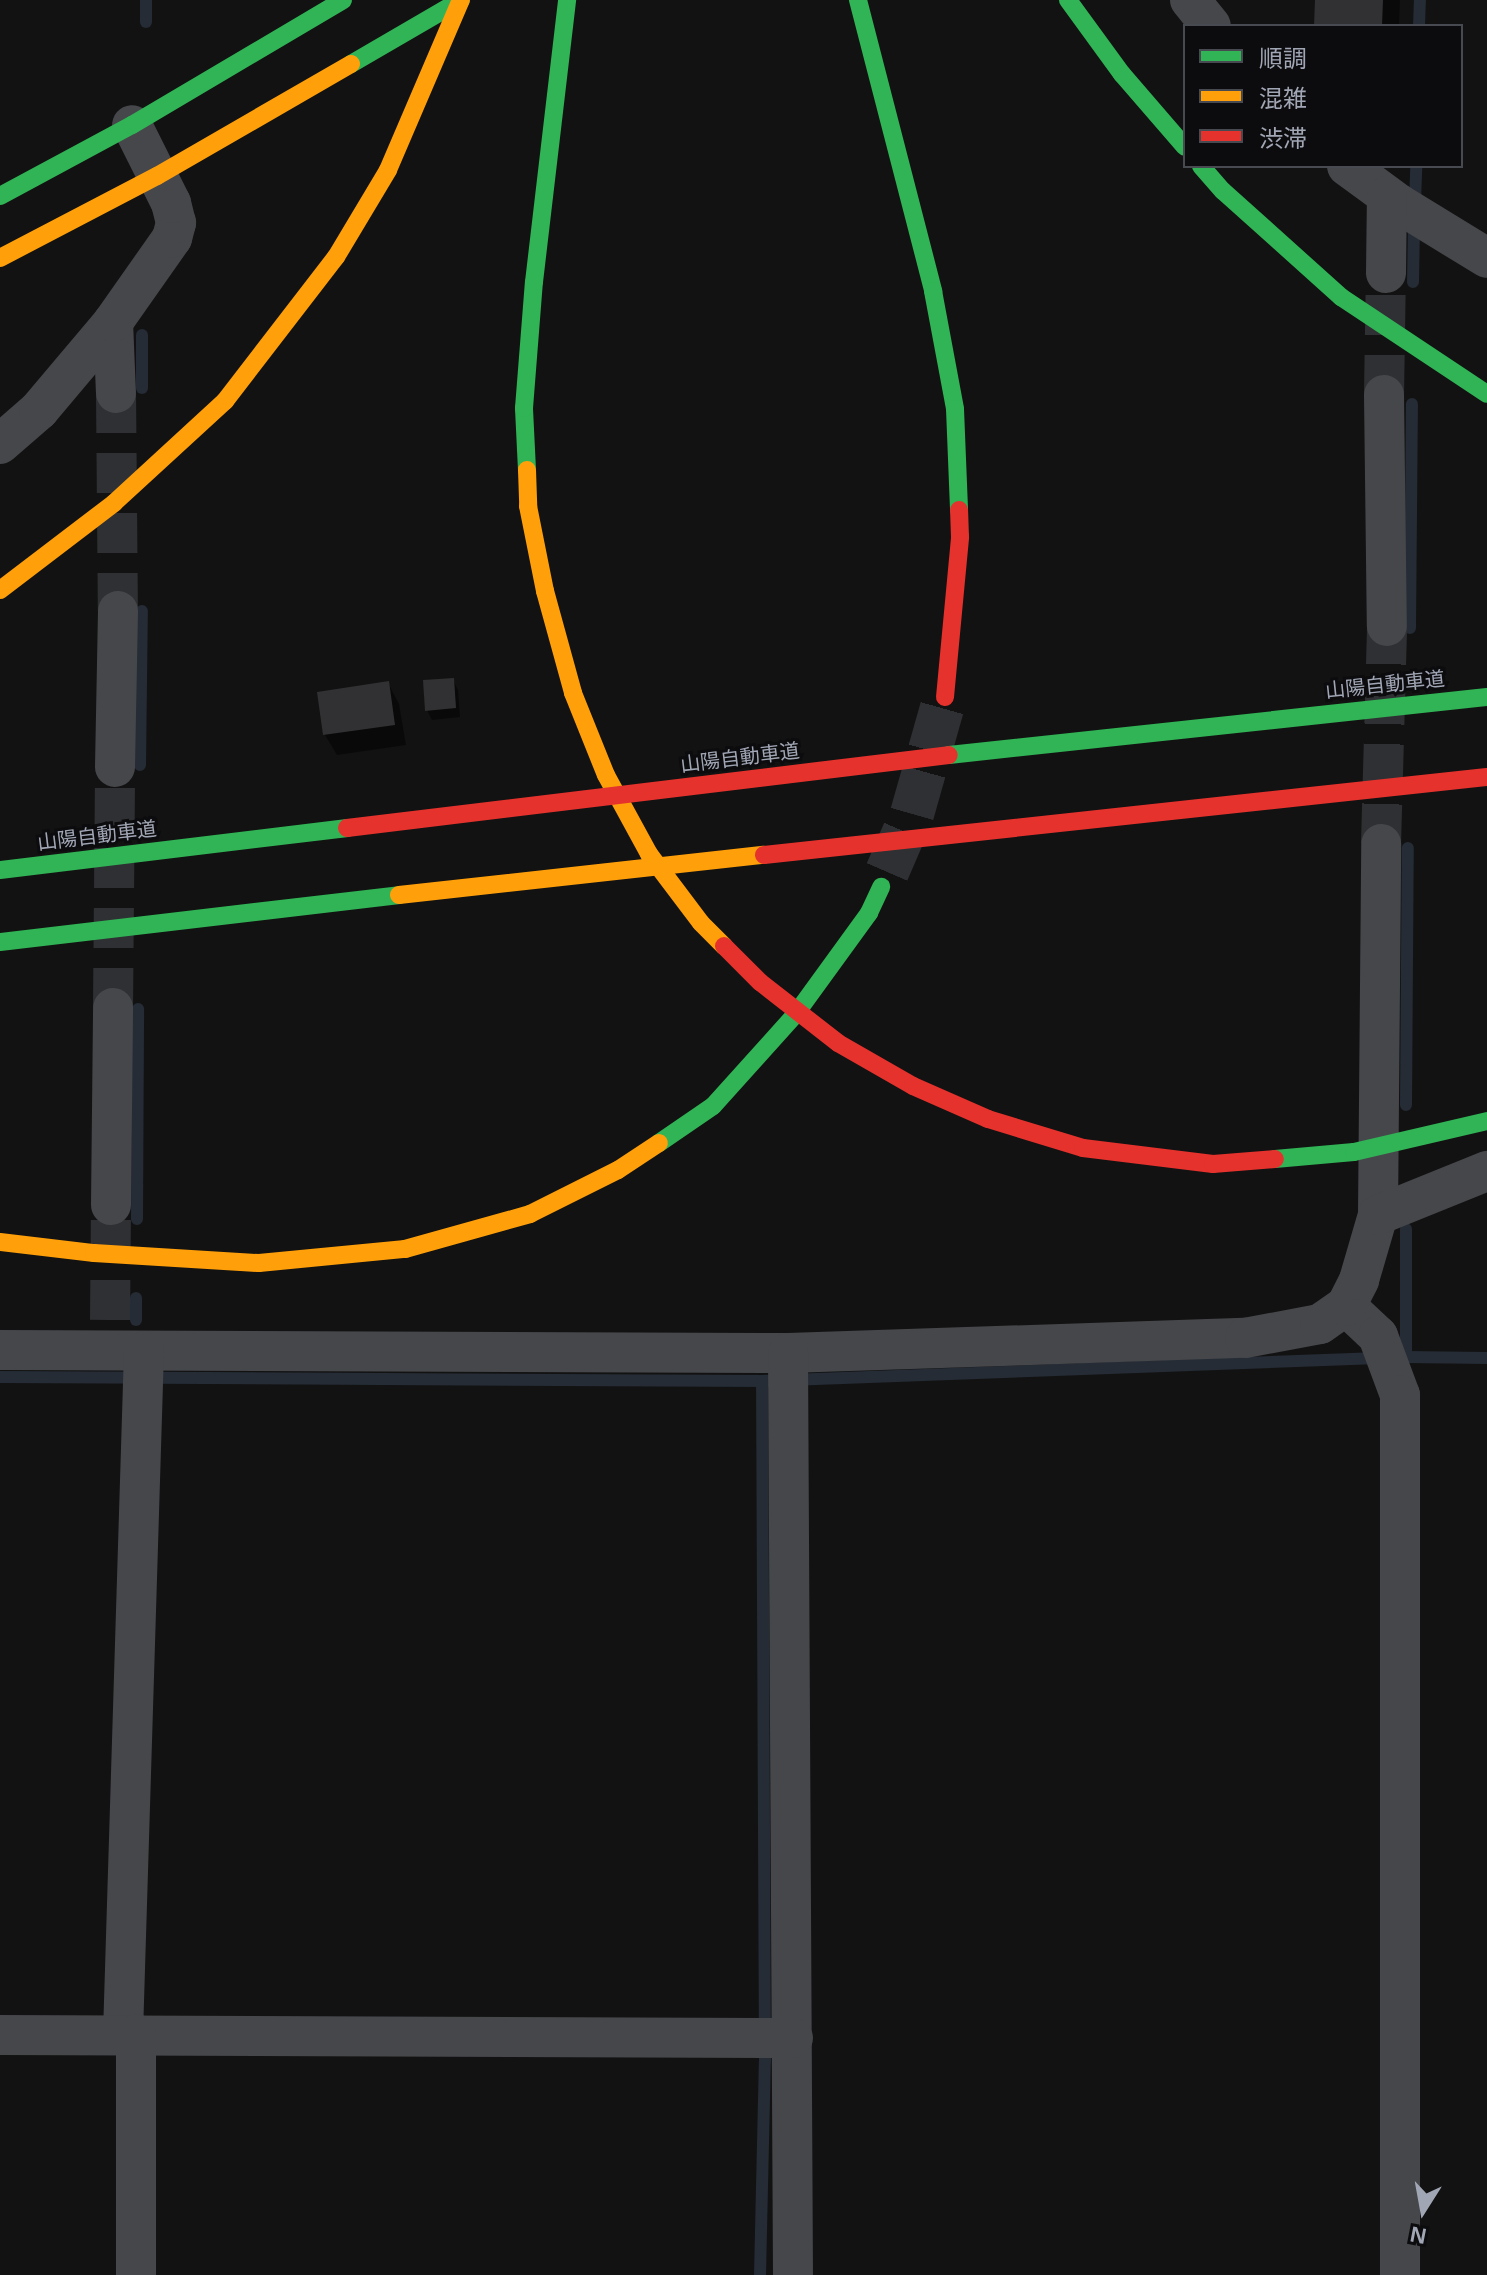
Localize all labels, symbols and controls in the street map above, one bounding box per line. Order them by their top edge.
legend [1183,24,1463,168]
text: 順調 [1259,45,1307,72]
text: 混雑 [1259,85,1307,112]
text: 渋滞 [1259,125,1307,152]
street label: 山陽自動車道 [1324,667,1446,703]
street label: 山陽自動車道 [679,739,801,777]
street label: 山陽自動車道 [36,817,158,855]
north arrow [1383,2171,1463,2251]
text: N [1408,2221,1429,2249]

